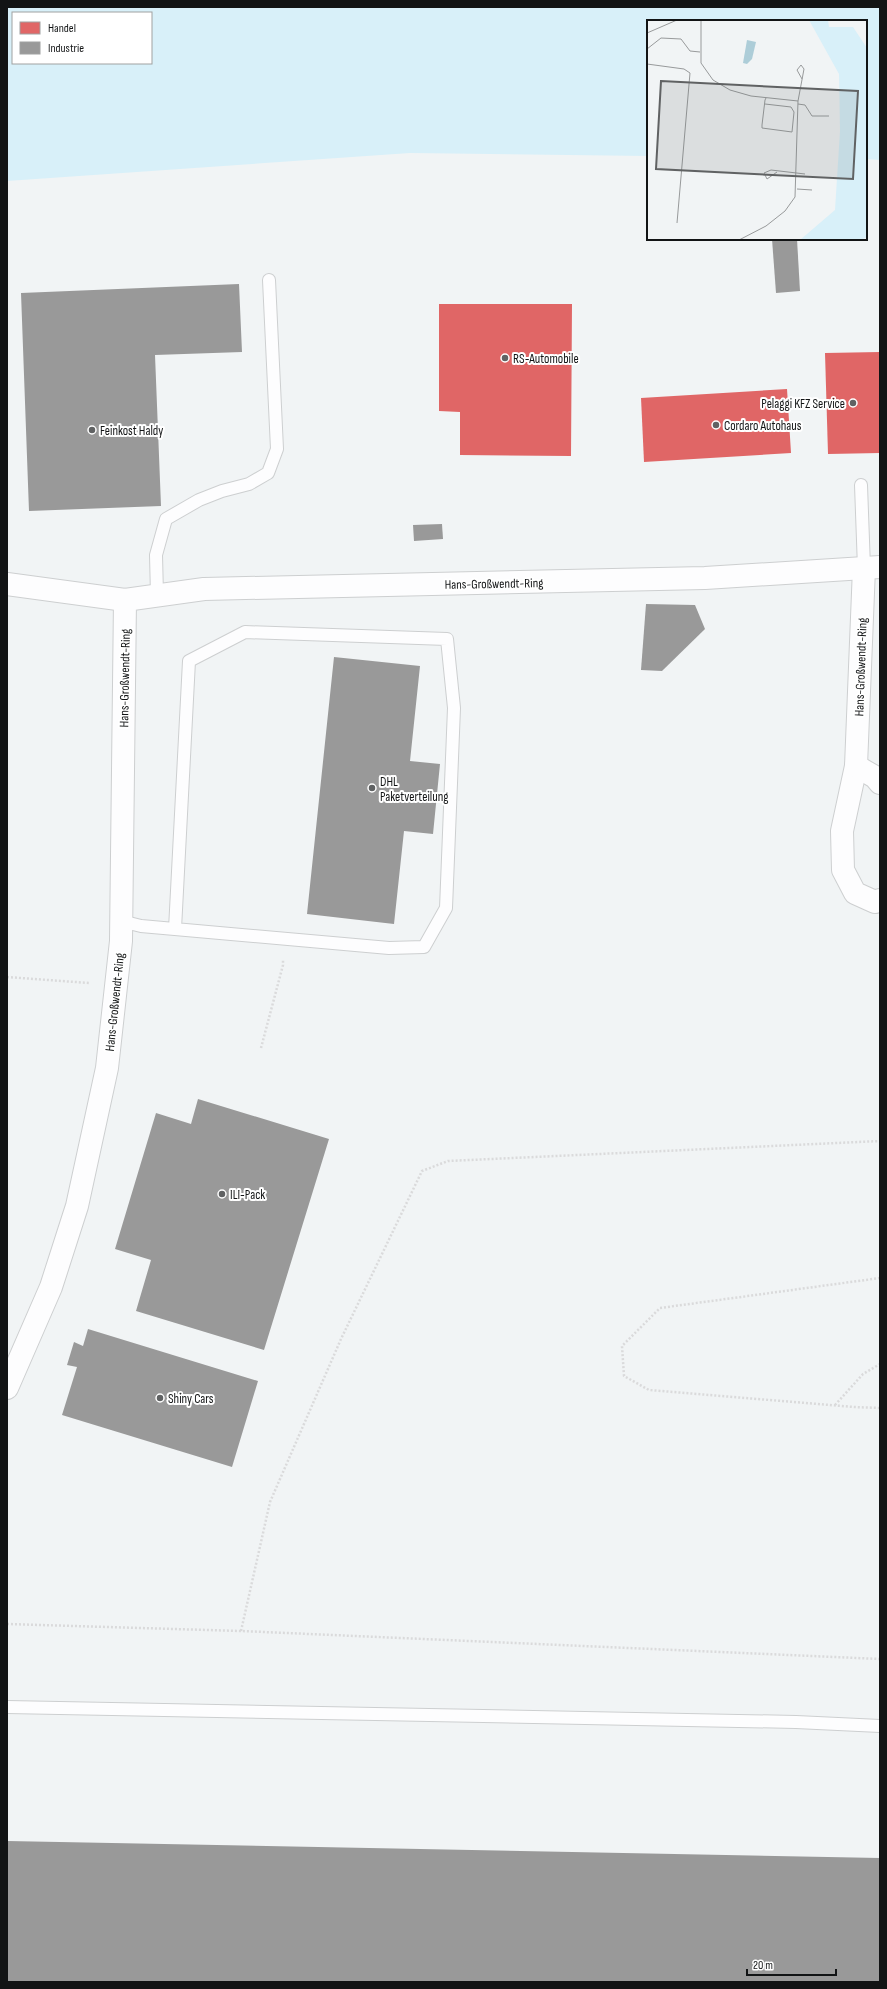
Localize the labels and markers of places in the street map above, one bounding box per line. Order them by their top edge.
place label: RS-Automobile [513,351,579,367]
marker: RS-Automobile [500,353,510,363]
place label: Pelaggi KFZ Service [761,396,845,412]
marker: Pelaggi KFZ Service [848,398,858,408]
place label: Cordaro Autohaus [724,418,802,434]
marker: Cordaro Autohaus [711,420,721,430]
place label: Feinkost Haldy [100,423,163,439]
marker: Feinkost Haldy [87,425,97,435]
place label: DHL Paketverteilung [380,774,448,805]
marker: DHL Paketverteilung [367,783,377,793]
place label: ILI-Pack [230,1187,265,1203]
marker: ILI-Pack [217,1189,227,1199]
place label: Shiny Cars [168,1391,214,1407]
marker: Shiny Cars [155,1393,165,1403]

